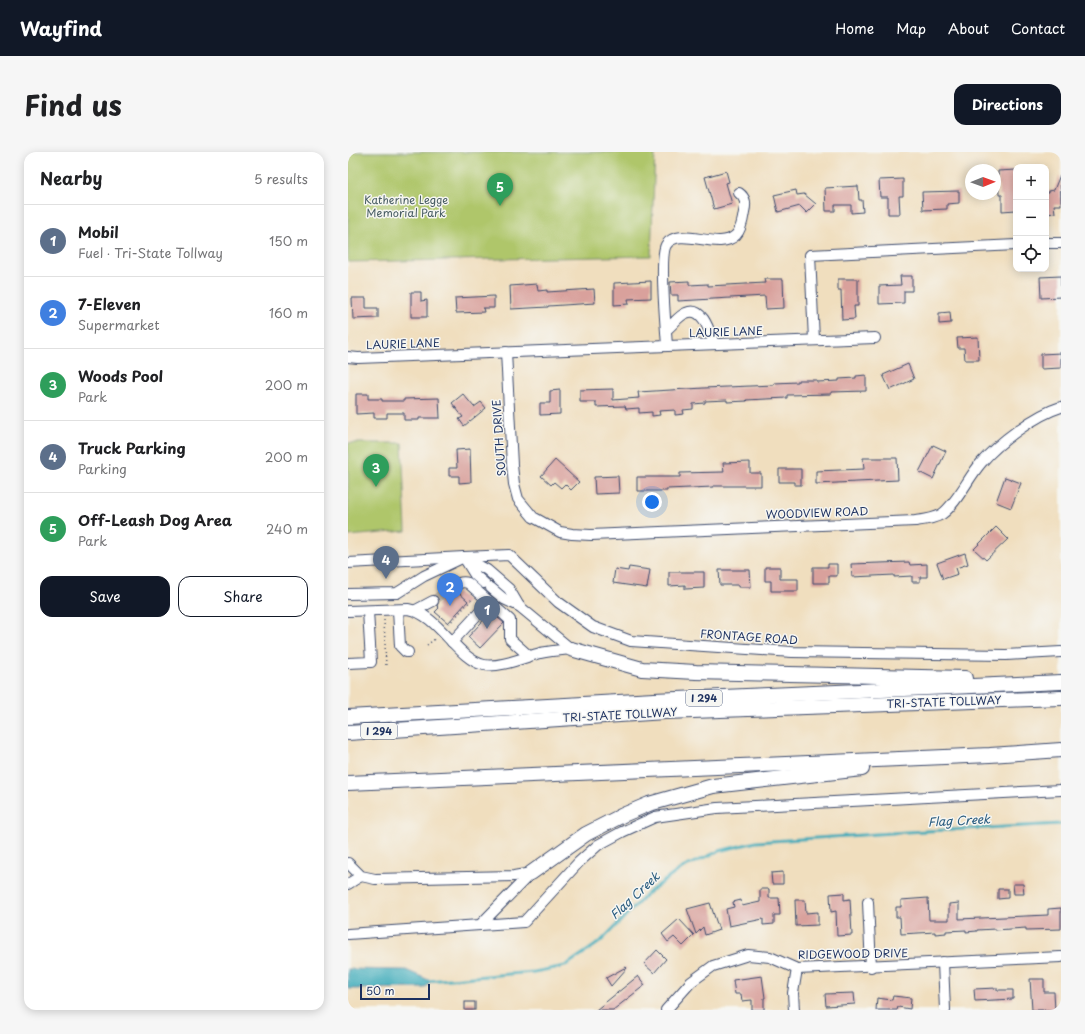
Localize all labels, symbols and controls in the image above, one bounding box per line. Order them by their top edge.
text: Wayfind [20,14,102,42]
text: Home [835,18,874,39]
text: Map [896,18,926,39]
text: About [948,18,989,39]
text: Contact [1011,18,1065,39]
text: Find us [24,83,122,126]
button: Directions [954,84,1061,125]
north arrow [965,164,1001,200]
map controls [1013,164,1049,272]
button: + [1013,164,1049,200]
text: Nearby [40,165,102,191]
text: 5 results [254,169,308,188]
pin: 5 [487,173,513,206]
park label: Katherine Legge Memorial Park [364,191,448,221]
button: − [1013,200,1049,236]
text: Mobil [78,220,119,243]
text: 1 [50,231,56,250]
text: 150 m [269,231,308,250]
button: locate [1013,236,1049,272]
text: Fuel · Tri-State Tollway [78,243,223,262]
text: 7-Eleven [78,292,141,315]
text: 2 [48,303,58,322]
text: 160 m [269,303,308,322]
text: Supermarket [78,315,160,334]
street label: LAURIE LANE [689,322,763,341]
street label: LAURIE LANE [366,334,440,353]
text: Woods Pool [78,364,163,387]
text: 3 [49,375,57,394]
text: 200 m [265,375,308,394]
text: Park [78,387,107,406]
street label: SOUTH DRIVE [487,399,510,477]
text: Truck Parking [78,436,186,459]
text: 4 [49,447,57,466]
text: 200 m [265,447,308,466]
pin: 3 [363,454,389,487]
text: Parking [78,459,127,478]
your location [642,492,662,512]
street label: WOODVIEW ROAD [765,502,868,523]
text: Off-Leash Dog Area [78,508,232,531]
text: 5 [49,519,57,538]
text: 240 m [266,519,308,538]
text: Park [78,531,107,550]
pin: 4 [373,546,399,579]
pin: 2 [437,573,463,606]
button: Save [40,576,170,617]
button: Share [178,576,308,617]
pin: 1 [474,596,500,629]
street label: FRONTAGE ROAD [700,625,798,648]
road number: I 294 [686,690,722,706]
street label: TRI-STATE TOLLWAY [886,691,1002,712]
street label: TRI-STATE TOLLWAY [562,703,678,726]
road number: I 294 [361,723,397,739]
water label: Flag Creek [927,809,991,831]
water label: Flag Creek [605,867,664,923]
street label: RIDGEWOOD DRIVE [798,944,908,963]
scale bar [360,982,430,1001]
text: 50 m [366,982,395,999]

